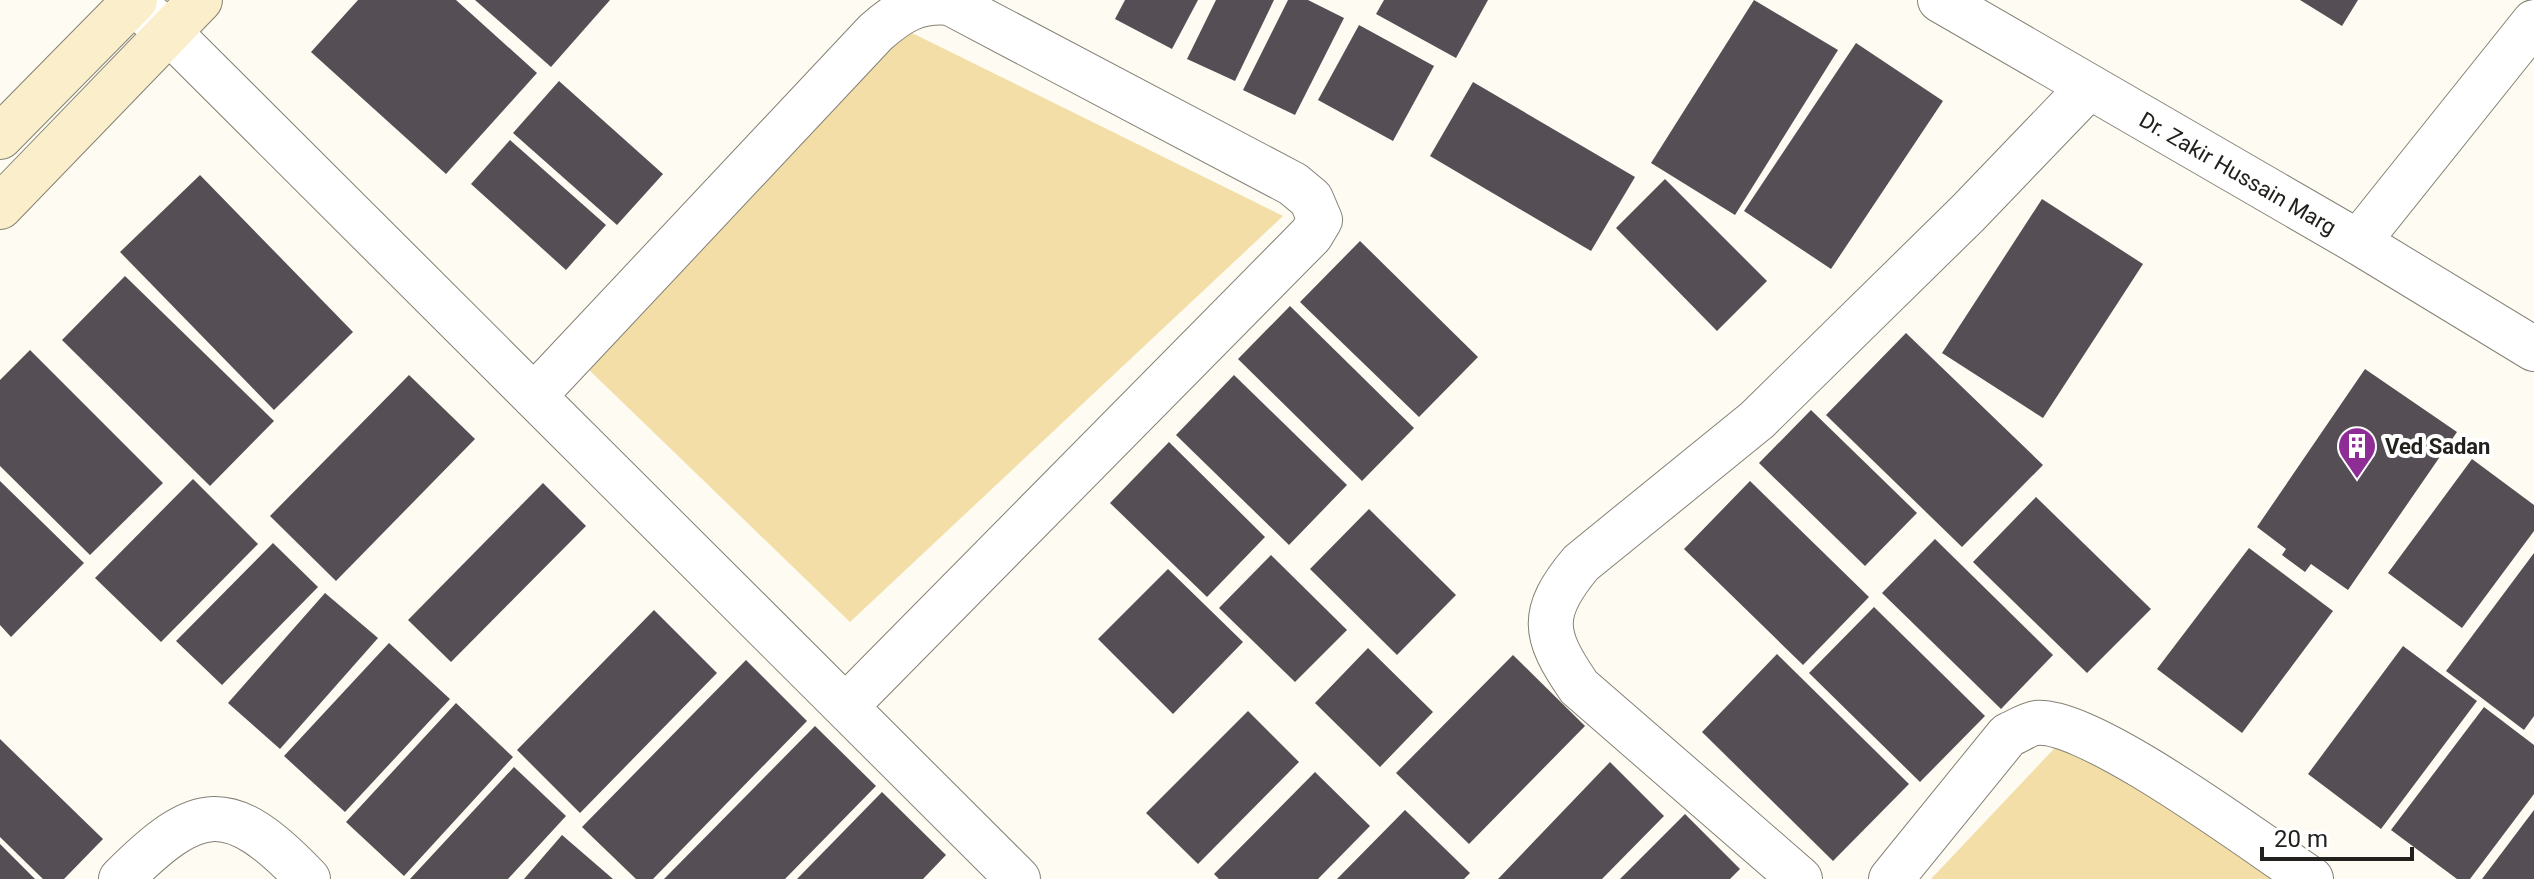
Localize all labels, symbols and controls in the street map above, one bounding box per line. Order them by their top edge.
street label: Dr. Zakir Hussain Marg [2135,107,2340,240]
building icon: Ved Sadan [2336,425,2378,480]
place label: Ved Sadan [2385,434,2490,459]
scale bar [2262,811,2412,861]
text: 20 m [2274,825,2328,853]

